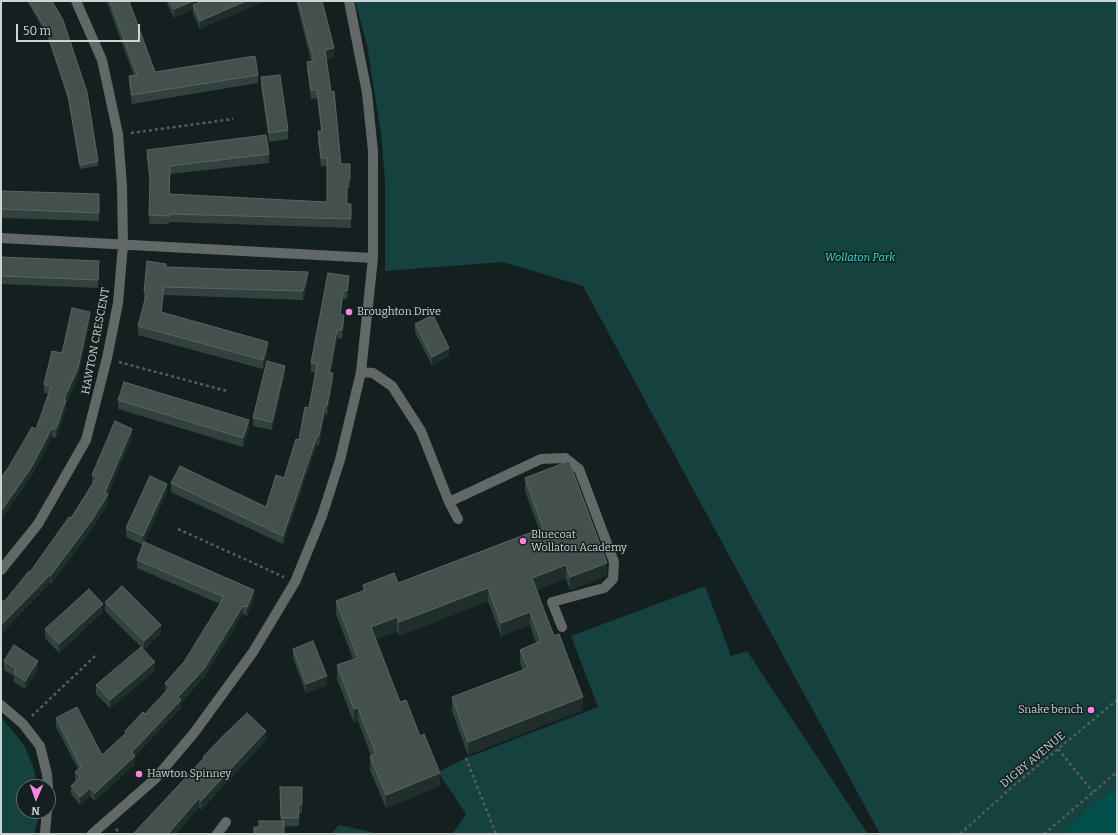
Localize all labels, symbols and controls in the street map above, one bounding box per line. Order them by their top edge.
scale bar [18,16,142,42]
text: 50 m [23,24,51,38]
park label: Wollaton Park [825,251,895,265]
street label: HAWTON CRESCENT [79,287,113,395]
place label: Broughton Drive [357,305,441,319]
marker: Broughton Drive [344,307,354,317]
place label: Bluecoat Wollaton Academy [531,528,627,554]
marker: Bluecoat Wollaton Academy [518,536,528,546]
place label: Snake bench [1018,703,1083,717]
marker: Snake bench [1086,705,1096,715]
street label: DIGBY AVENUE [998,729,1068,791]
place label: Hawton Spinney [147,767,231,781]
marker: Hawton Spinney [134,769,144,779]
north arrow [16,779,56,819]
text: N [31,804,40,817]

